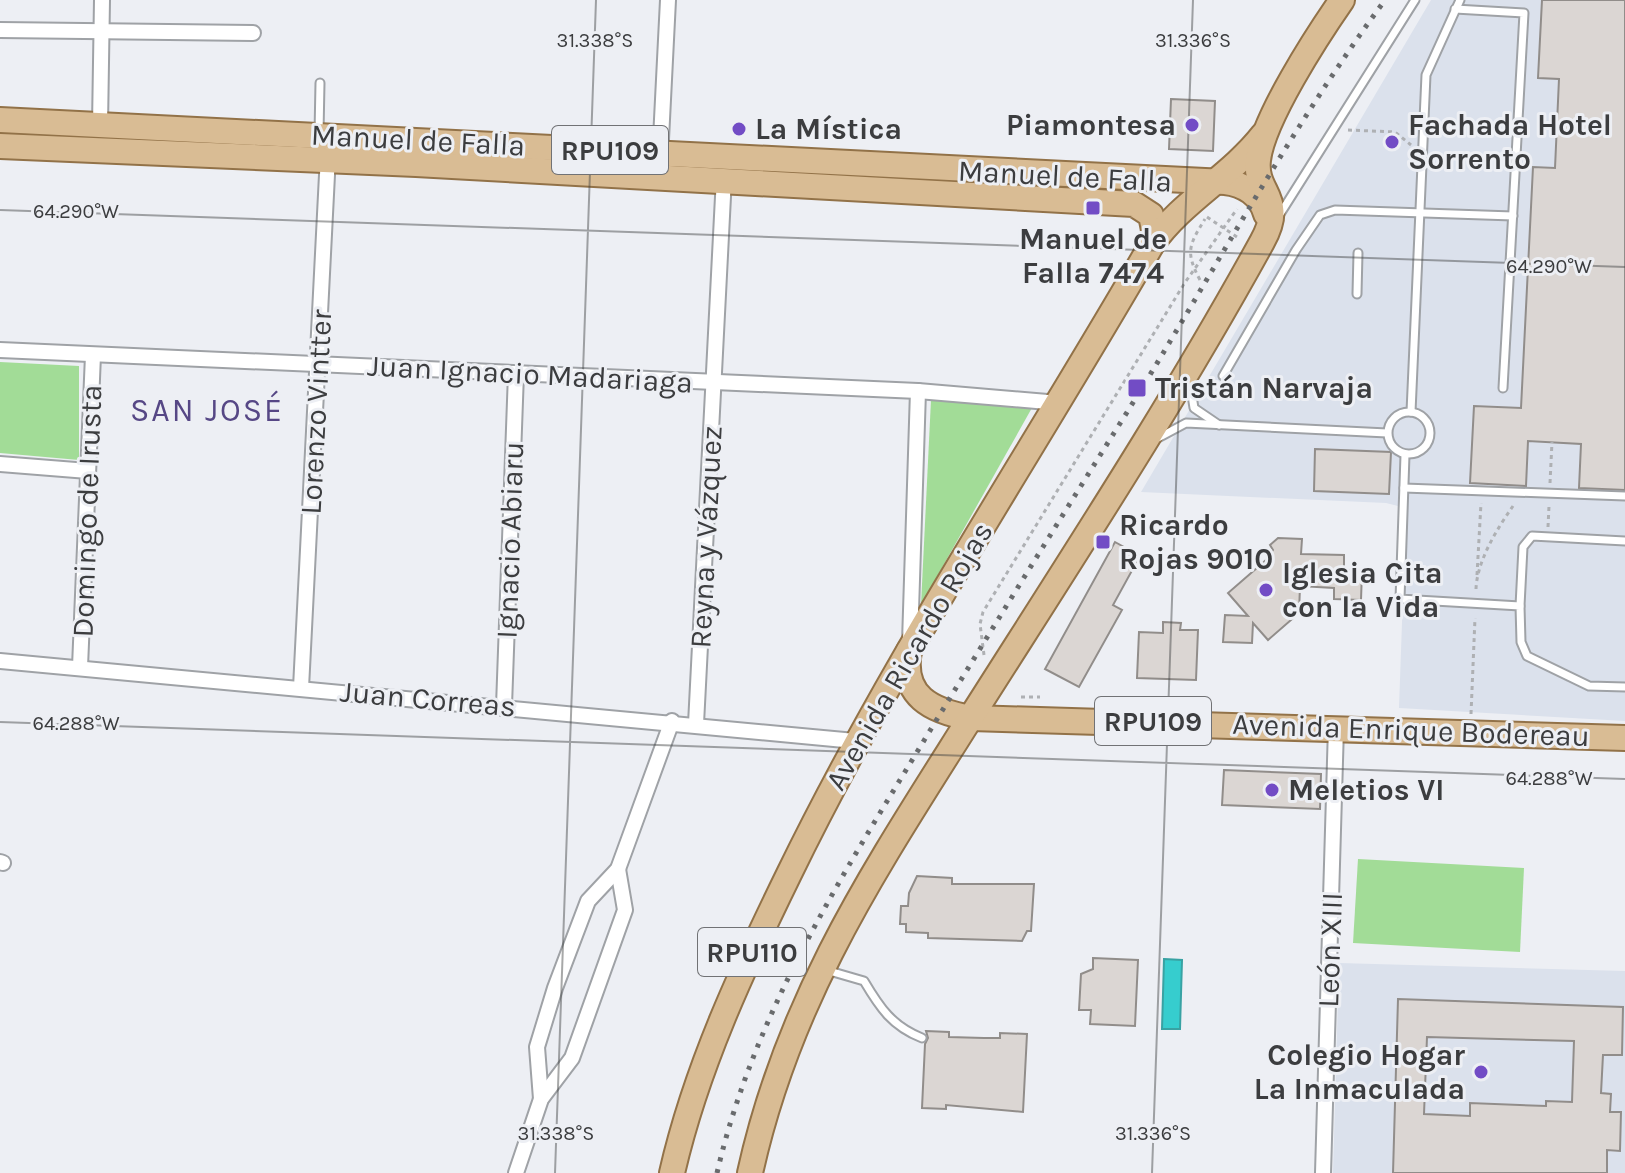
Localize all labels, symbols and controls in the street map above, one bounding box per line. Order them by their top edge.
text: 31.338°S [557,29,633,52]
text: 31.336°S [1155,29,1231,52]
place label: Piamontesa [1006,107,1176,143]
place label: Fachada Hotel Sorrento [1408,107,1612,177]
place label: La Mística [755,111,902,147]
street label: Manuel de Falla [310,116,526,164]
marker: Piamontesa [1183,116,1201,134]
marker: La Mística [730,120,748,138]
road number: RPU109 [552,126,668,174]
marker: Fachada Hotel Sorrento [1383,133,1401,151]
street label: Manuel de Falla [957,152,1173,200]
marker: Manuel de Falla 7474 [1084,199,1102,217]
text: 64.290°W [33,200,119,223]
place label: Manuel de Falla 7474 [1019,221,1167,291]
text: 64.290°W [1506,255,1592,278]
street label: Lorenzo Vintter [293,308,339,515]
street label: Juan Ignacio Madariaga [366,347,694,401]
place label: Tristán Narvaja [1155,370,1373,406]
marker: Tristán Narvaja [1126,377,1148,399]
street label: Domingo de Irusta [65,384,109,638]
district label: SAN JOSÉ [130,390,284,429]
street label: Reyna y Vázquez [682,425,730,649]
street label: Ignacio Abiaru [489,441,531,639]
place label: Ricardo Rojas 9010 [1119,507,1273,577]
street label: Avenida Ricardo Rojas [818,516,1000,796]
marker: Ricardo Rojas 9010 [1094,533,1112,551]
place label: Iglesia Cita con la Vida [1282,555,1443,625]
marker: Iglesia Cita con la Vida [1257,581,1275,599]
street label: Juan Correas [339,673,517,725]
road number: RPU109 [1095,697,1211,745]
street label: Avenida Enrique Bodereau [1232,706,1590,754]
text: 64.288°W [32,712,120,735]
text: 64.288°W [1505,767,1593,790]
place label: Meletios VI [1288,772,1444,808]
marker: Meletios VI [1263,781,1281,799]
street label: León XIII [1310,892,1350,1008]
road number: RPU110 [698,928,806,976]
place label: Colegio Hogar La Inmaculada [1254,1037,1465,1107]
marker: Colegio Hogar La Inmaculada [1472,1063,1490,1081]
text: 31.338°S [518,1122,594,1145]
text: 31.336°S [1115,1122,1191,1145]

